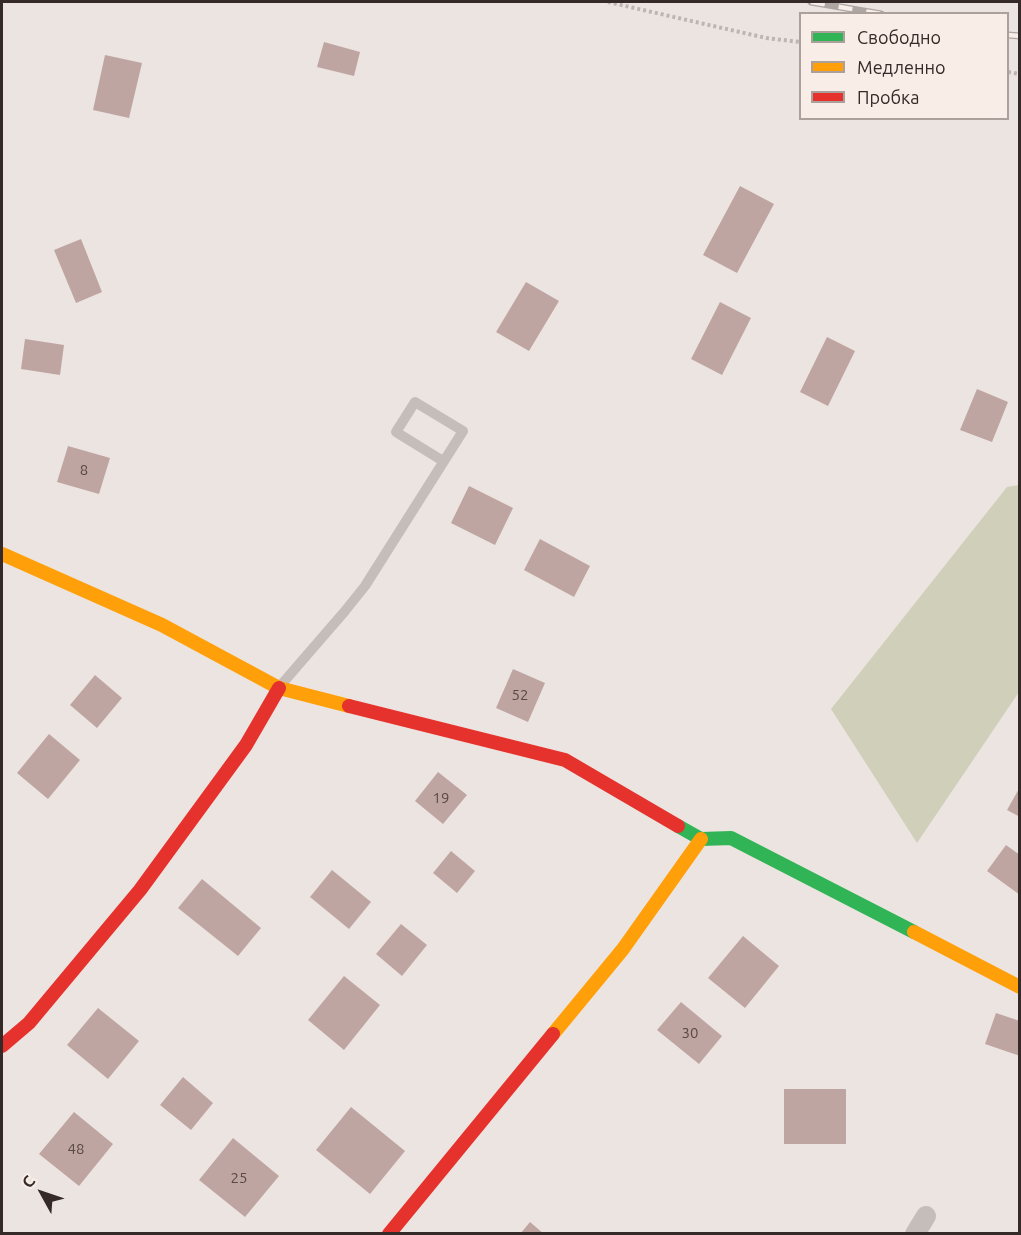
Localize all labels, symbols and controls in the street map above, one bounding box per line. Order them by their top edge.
legend [799,12,1009,120]
text: Свободно [857,27,941,47]
text: Медленно [857,57,946,77]
text: Пробка [857,87,920,107]
house number: 8 [80,461,88,479]
house number: 52 [512,686,528,704]
house number: 19 [433,789,449,807]
house number: 30 [682,1024,698,1042]
house number: 48 [68,1140,84,1158]
north arrow [12,1163,72,1223]
house number: 25 [231,1169,247,1187]
text: С [18,1172,38,1191]

